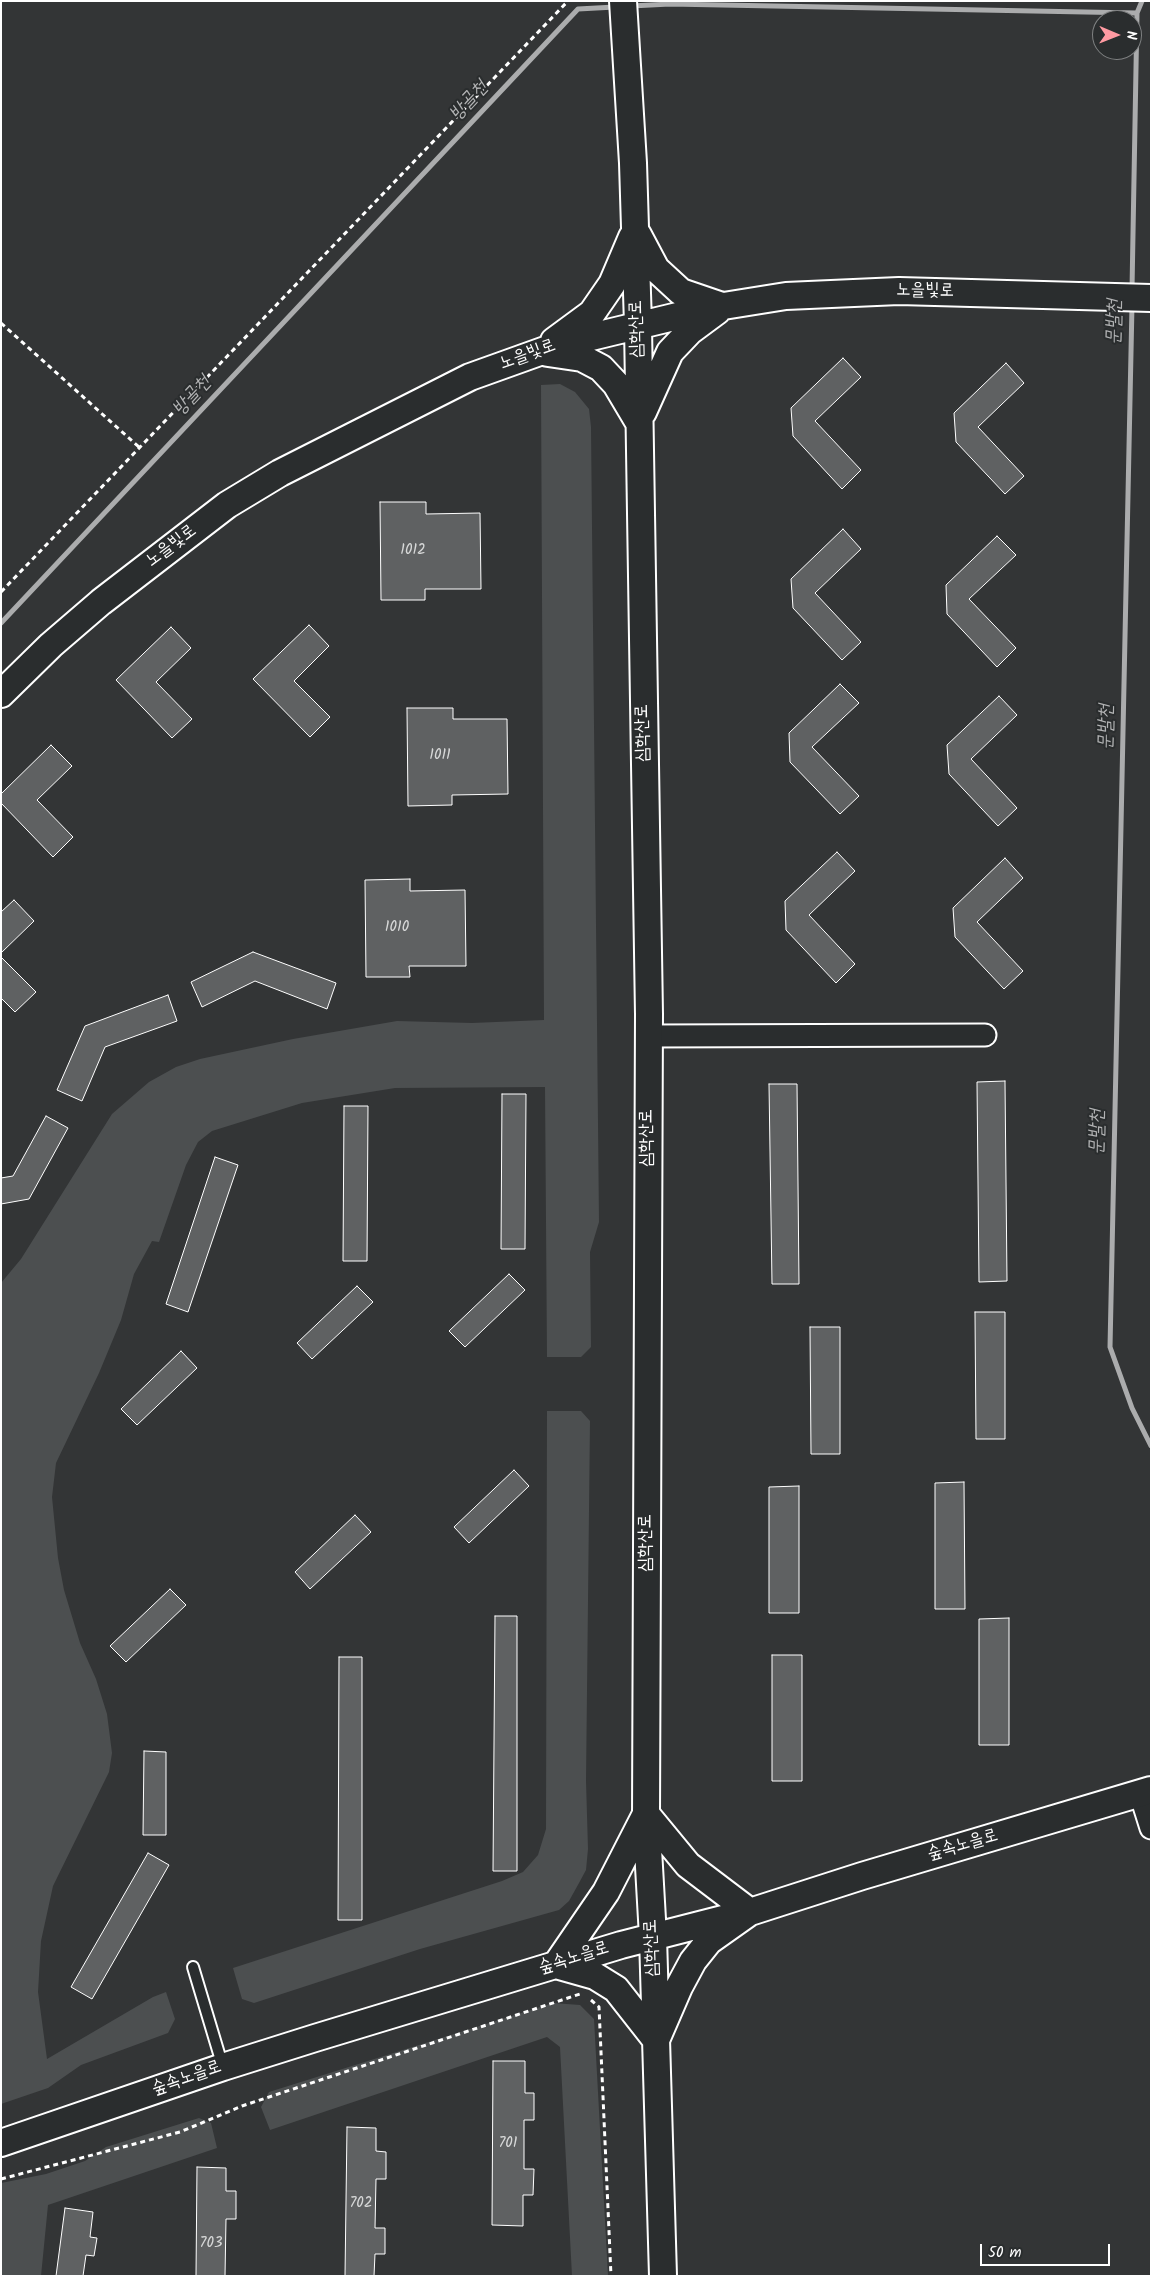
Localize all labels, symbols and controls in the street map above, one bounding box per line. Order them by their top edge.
north arrow [1092,10,1142,60]
text: N [1120,31,1142,40]
water label: 방골천 [446,77,494,127]
street label: 노을빛로 [896,281,954,303]
water label: 문발천 [1104,299,1128,345]
street label: 심학산로 [627,300,649,358]
street label: 노을빛로 [497,336,559,376]
water label: 방골천 [169,372,217,422]
street label: 노을빛로 [142,521,202,573]
house number: 1012 [400,542,426,560]
street label: 심학산로 [633,704,655,762]
water label: 문발천 [1096,704,1120,750]
house number: 1011 [429,747,451,765]
house number: 1010 [385,919,409,937]
street label: 심학산로 [637,1109,659,1167]
water label: 문발천 [1087,1109,1111,1155]
street label: 심학산로 [636,1514,658,1572]
street label: 숲속노을로 [925,1826,1001,1866]
street label: 심학산로 [641,1919,665,1977]
street label: 숲속노을로 [536,1938,612,1980]
street label: 숲속노을로 [149,2057,225,2101]
house number: 701 [498,2135,518,2153]
house number: 702 [349,2195,373,2213]
scale bar [982,2234,1112,2266]
house number: 703 [200,2235,222,2253]
text: 50 m [988,2241,1022,2265]

